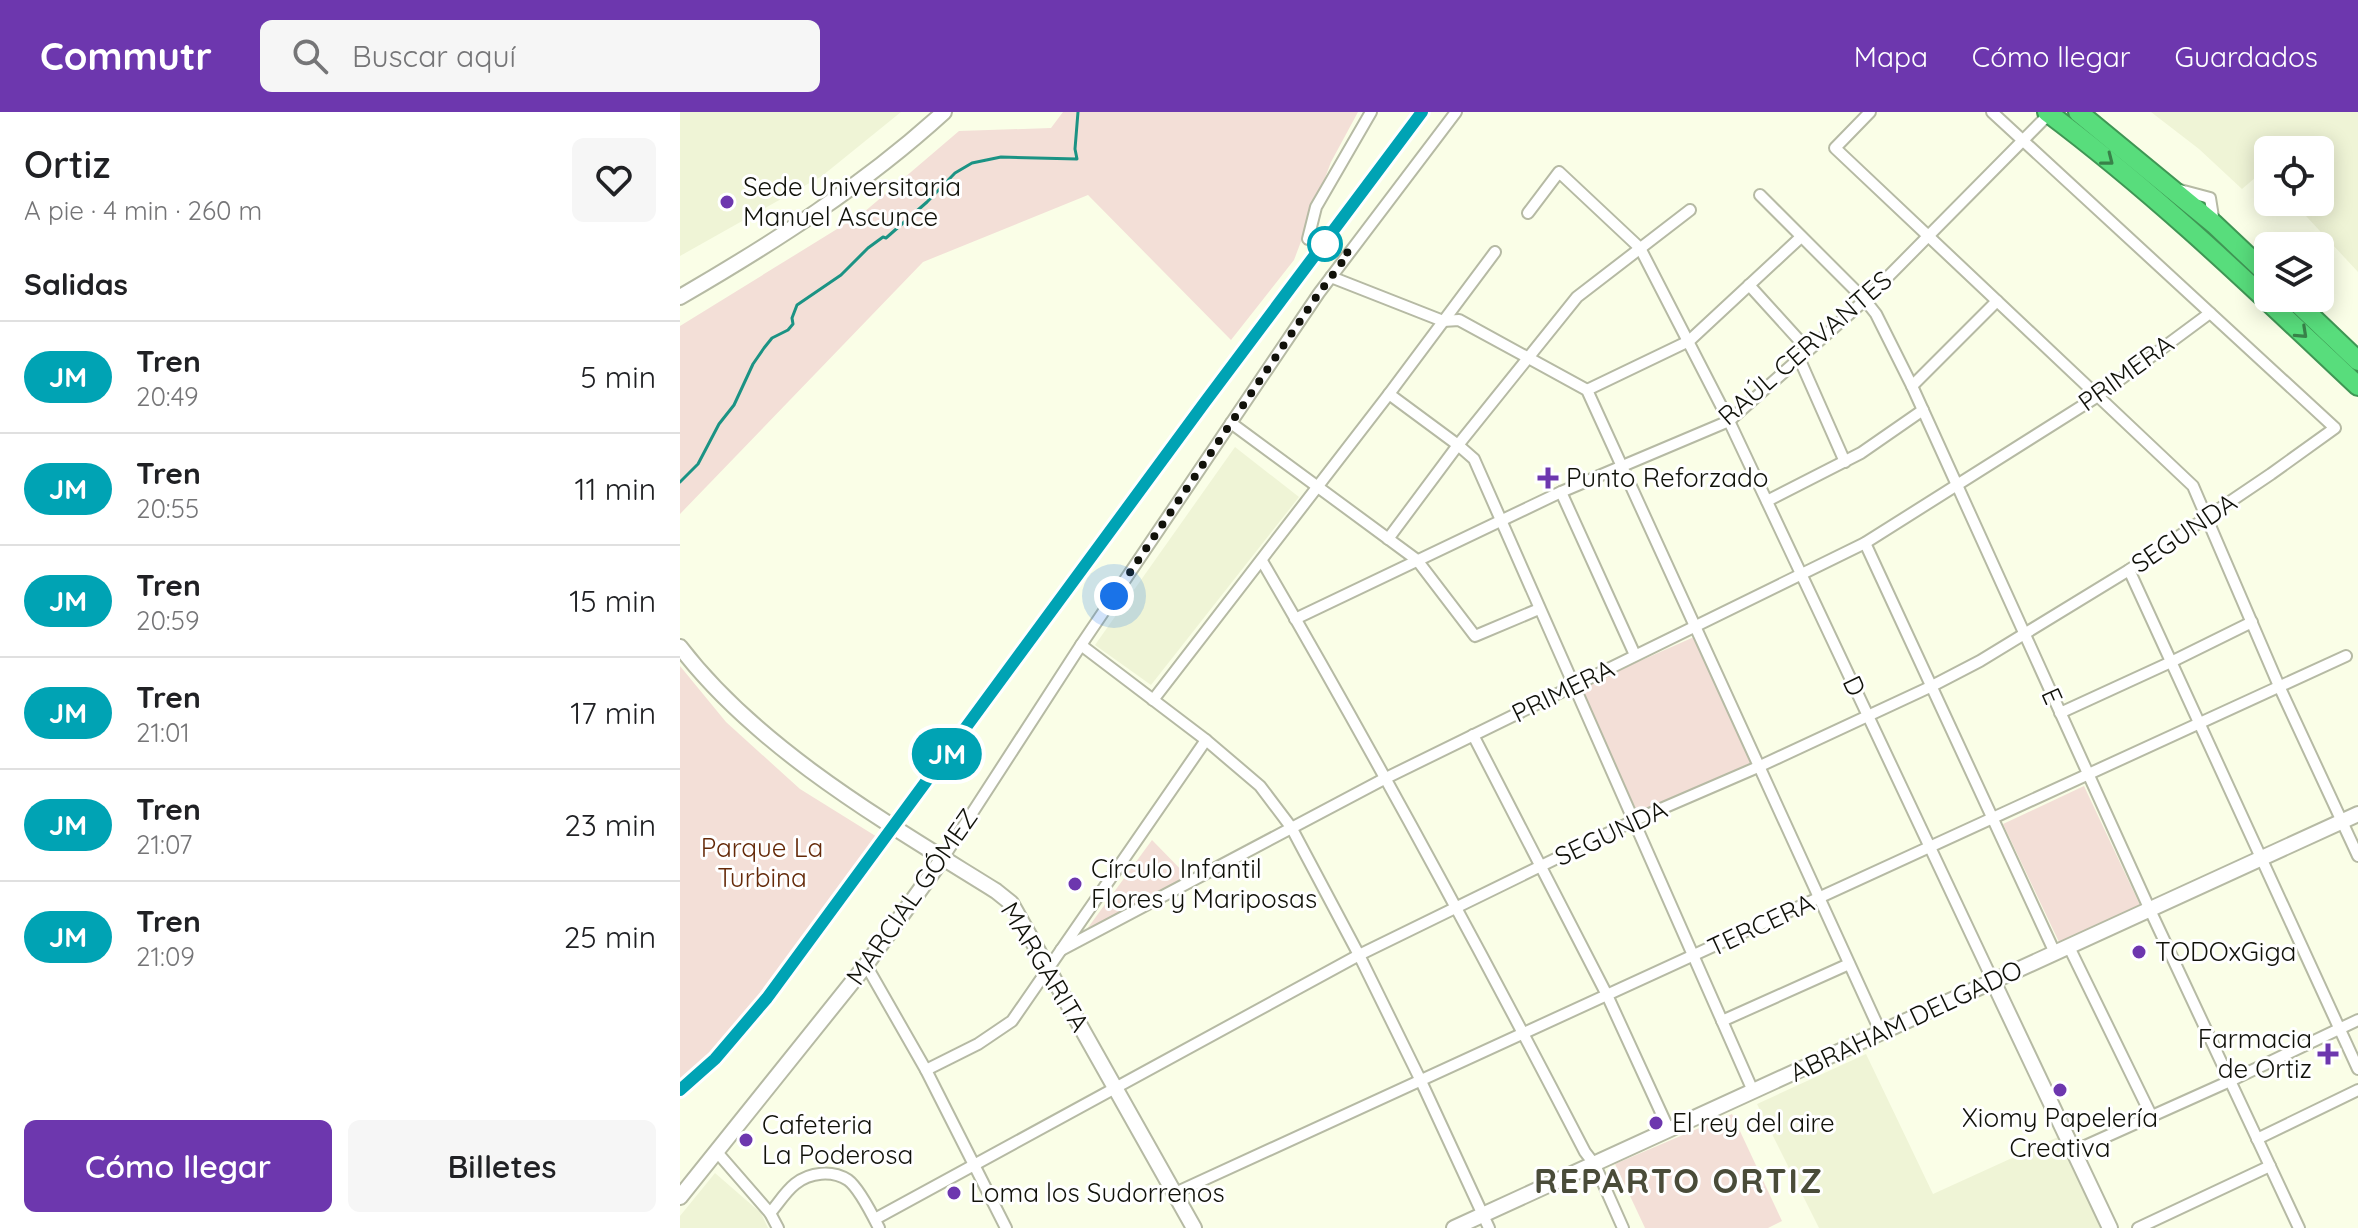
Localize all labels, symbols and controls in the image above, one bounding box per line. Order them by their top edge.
search box [260,20,820,92]
text: Commutr [40,32,212,80]
icon: search [288,34,332,78]
text: Buscar aquí [352,37,516,75]
text: Mapa [1854,39,1928,74]
text: Cómo llegar [1972,39,2131,74]
text: Guardados [2175,39,2318,74]
map controls [2254,136,2334,312]
button: locate [2254,136,2334,216]
button: heart [572,138,656,222]
text: Ortiz [24,140,111,188]
one-way arrow [2099,151,2114,165]
place label: Sede Universitaria Manuel Ascunce [743,170,961,233]
marker: Sede Universitaria Manuel Ascunce [718,193,736,211]
text: A pie · 4 min · 260 m [24,194,262,227]
unlabelled marker [1308,227,1342,261]
button: layers [2254,232,2334,312]
street label: RAÚL CERVANTES [1711,263,1898,432]
text: Salidas [24,265,128,303]
one-way arrow [2293,324,2307,338]
street label: PRIMERA [2072,327,2180,418]
text: Tren [136,342,201,380]
text: 5 min [580,358,656,396]
text: JM [49,359,87,394]
text: 20:49 [136,380,198,413]
text: Tren [136,454,201,492]
place label: Punto Reforzado [1566,461,1768,494]
marker: Punto Reforzado [1537,467,1559,489]
text: 11 min [574,470,656,508]
text: JM [49,471,87,506]
street label: SEGUNDA [2125,485,2243,580]
text: 20:55 [136,492,199,525]
text: Tren [136,566,201,604]
your location [1094,576,1134,616]
text: 15 min [569,582,656,620]
text: JM [49,583,87,618]
text: 20:59 [136,604,199,637]
street label: PRIMERA [1506,652,1620,729]
street label: D [1836,670,1873,701]
text: Tren [136,678,201,716]
street label: E [2034,682,2071,709]
text: 17 min [570,694,656,732]
text: JM [49,695,87,730]
text: 21:01 [136,716,190,749]
line badge: JM [911,728,983,780]
text: JM [928,736,966,771]
text: Tren [136,790,201,828]
street label: SEGUNDA [1549,792,1672,873]
street label: MARCIAL GÓMEZ [839,802,985,991]
text: 23 min [564,806,656,844]
text: JM [49,807,87,842]
text: 21:07 [136,828,192,861]
park label: Parque La Turbina [701,831,823,894]
place label: Círculo Infantil Flores y Mariposas [1091,852,1317,915]
marker: Círculo Infantil Flores y Mariposas [1066,875,1084,893]
street label: TERCERA [1702,886,1819,964]
street label: MARGARITA [994,896,1097,1038]
text: Tren [136,902,201,940]
text: 25 min [564,918,656,956]
text: JM [49,919,87,954]
place label: TODOxGiga [2155,935,2296,968]
text: 21:09 [136,940,195,973]
marker: TODOxGiga [2130,943,2148,961]
street label: ABRAHAM DELGADO [1784,952,2027,1089]
place label: Farmacia de Ortiz [2198,1022,2312,1085]
marker: Farmacia de Ortiz [2319,1045,2337,1063]
marker: Xiomy Papelería Creativa [2051,1081,2069,1099]
place label: Xiomy Papelería Creativa [1962,1101,2158,1164]
place label: El rey del aire [1672,1106,1835,1139]
place label: Cafeteria La Poderosa [762,1108,913,1171]
marker: El rey del aire [1647,1114,1665,1132]
button: Cómo llegar [24,1120,332,1212]
button: Billetes [348,1120,656,1212]
marker: Cafeteria La Poderosa [737,1131,755,1149]
district label: REPARTO ORTIZ [1534,1159,1824,1202]
place label: Loma los Sudorrenos [970,1176,1225,1209]
marker: Loma los Sudorrenos [945,1184,963,1202]

